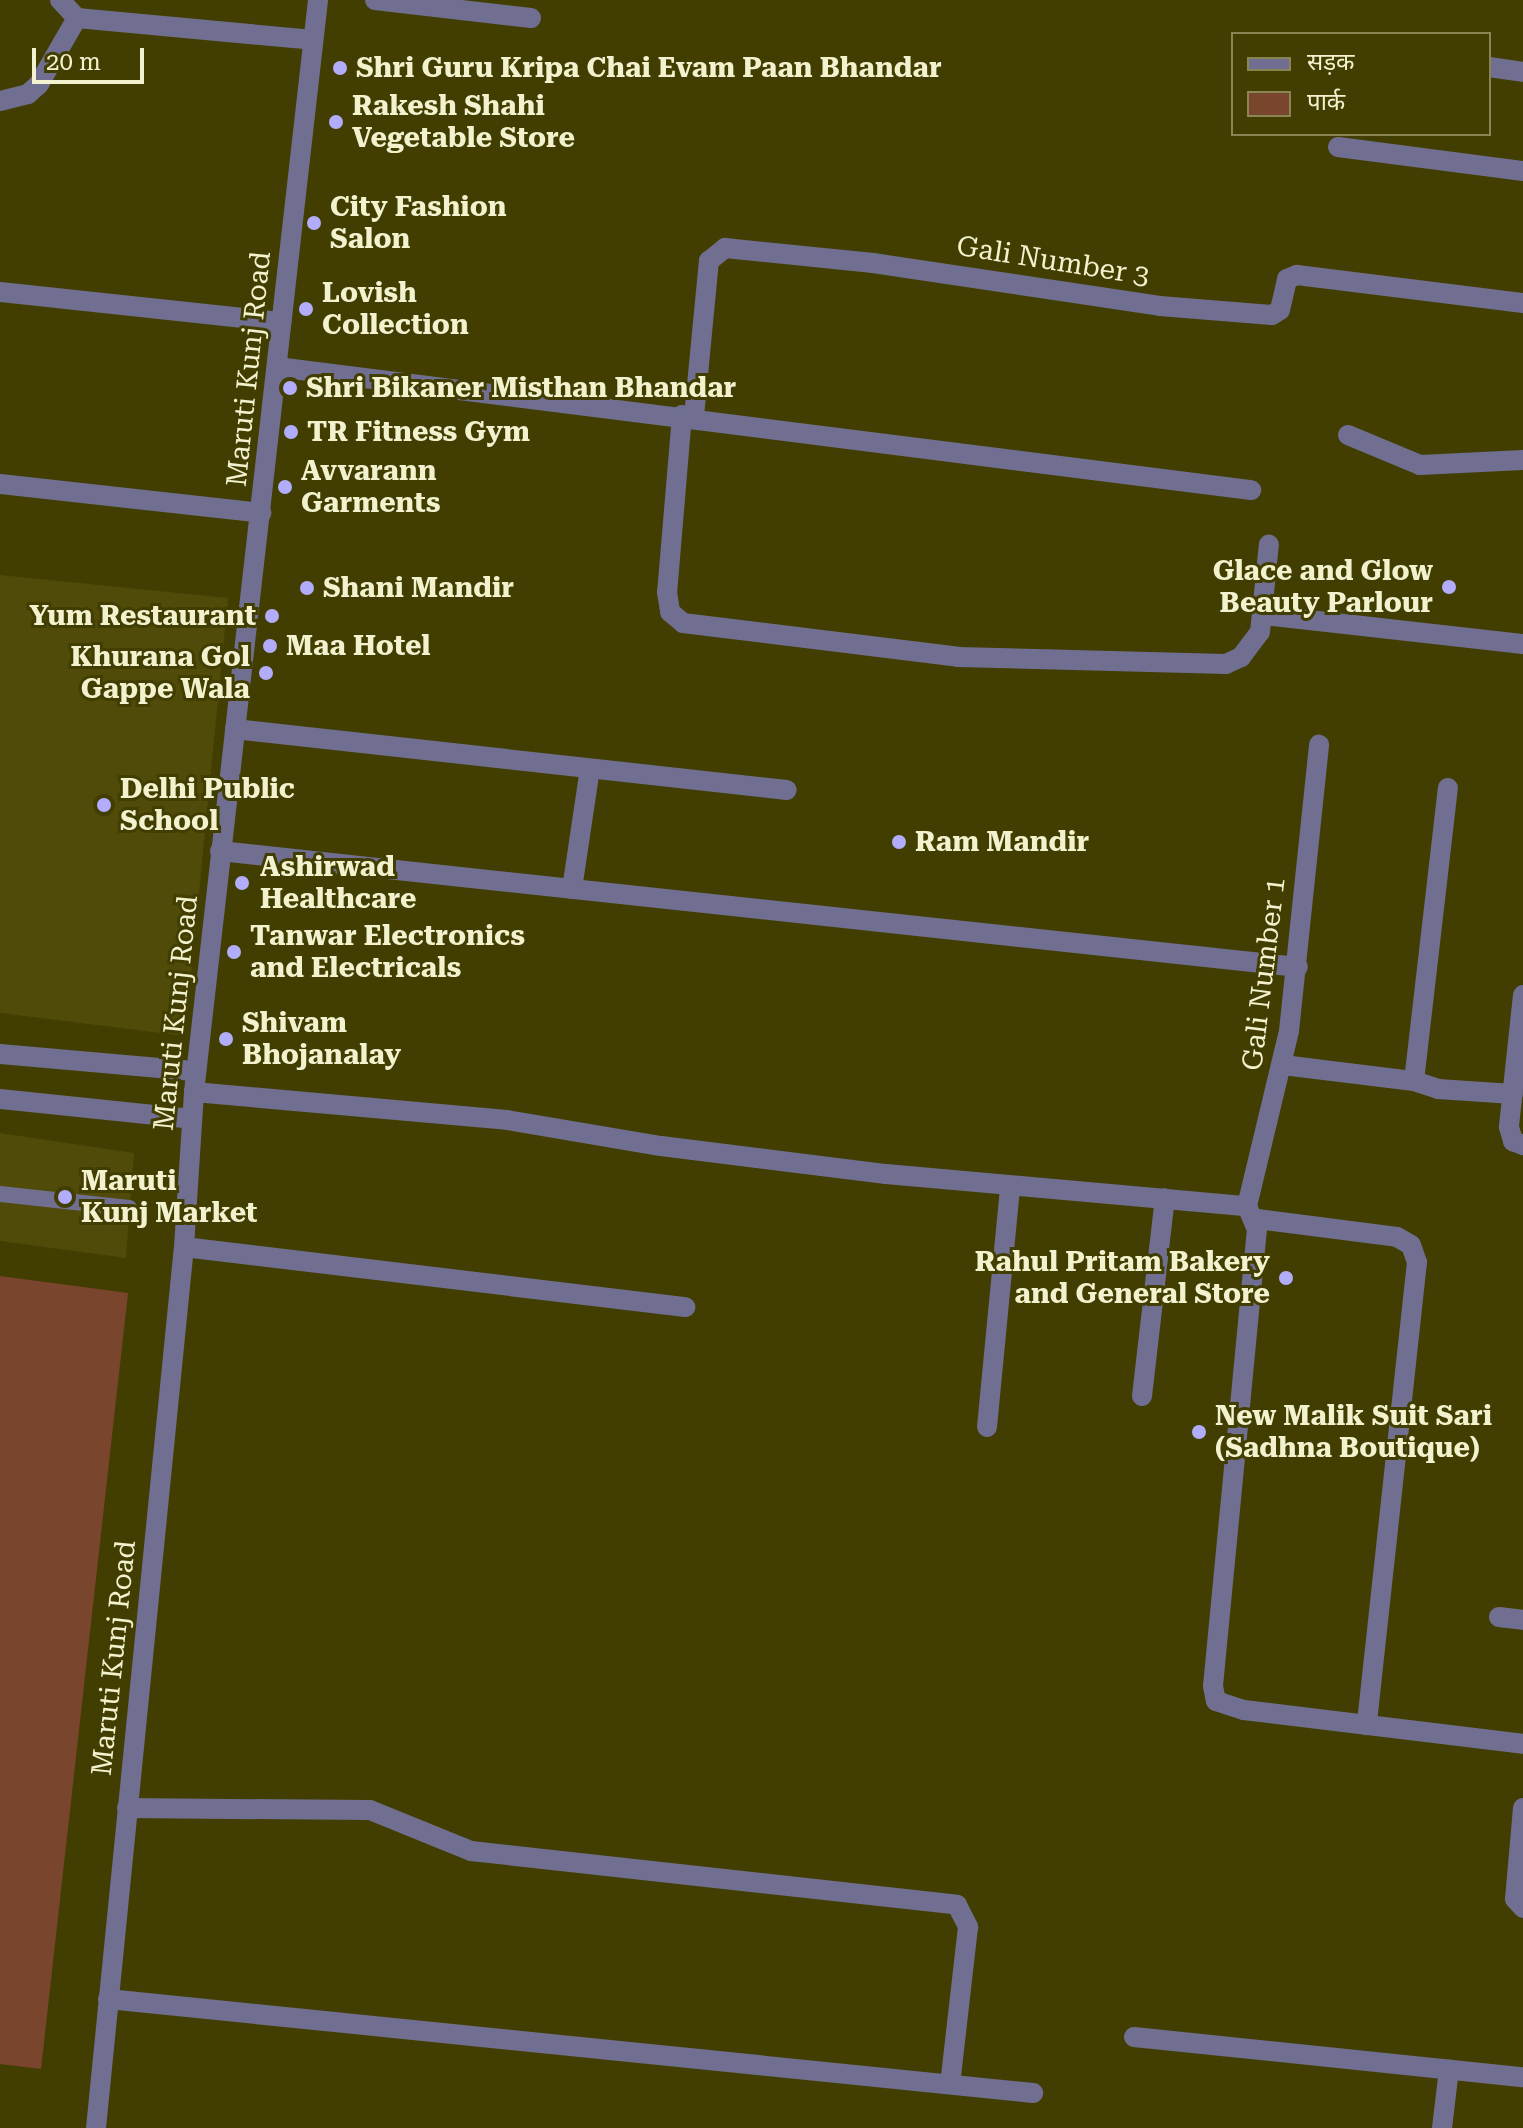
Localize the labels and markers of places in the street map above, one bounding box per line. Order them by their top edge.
place label: Shri Guru Kripa Chai Evam Paan Bhandar [356,51,942,85]
marker: Shri Guru Kripa Chai Evam Paan Bhandar [331,59,349,77]
place label: Rakesh Shahi Vegetable Store [352,89,575,155]
marker: Rakesh Shahi Vegetable Store [327,113,345,131]
place label: City Fashion Salon [330,190,507,256]
marker: City Fashion Salon [305,214,323,232]
place label: Lovish Collection [322,276,469,342]
marker: Lovish Collection [297,300,315,318]
place label: Shri Bikaner Misthan Bhandar [306,371,736,405]
marker: Shri Bikaner Misthan Bhandar [281,379,299,397]
place label: TR Fitness Gym [307,415,530,449]
marker: TR Fitness Gym [282,423,300,441]
place label: Avvarann Garments [301,454,440,520]
marker: Avvarann Garments [276,478,294,496]
place label: Glace and Glow Beauty Parlour [1213,554,1433,620]
place label: Shani Mandir [323,571,514,605]
marker: Glace and Glow Beauty Parlour [1440,578,1458,596]
marker: Shani Mandir [298,579,316,597]
place label: Yum Restaurant [29,599,256,633]
marker: Yum Restaurant [263,607,281,625]
place label: Maa Hotel [286,629,430,663]
marker: Maa Hotel [261,637,279,655]
place label: Khurana Gol Gappe Wala [71,640,250,706]
marker: Khurana Gol Gappe Wala [257,664,275,682]
place label: Delhi Public School [120,772,295,838]
marker: Delhi Public School [95,796,113,814]
place label: Ram Mandir [915,825,1089,859]
marker: Ram Mandir [890,833,908,851]
place label: Ashirwad Healthcare [260,850,416,916]
marker: Ashirwad Healthcare [231,872,253,894]
place label: Tanwar Electronics and Electricals [250,919,525,985]
marker: Tanwar Electronics and Electricals [225,943,243,961]
place label: Shivam Bhojanalay [242,1006,401,1072]
marker: Shivam Bhojanalay [217,1030,235,1048]
place label: Maruti Kunj Market [81,1164,257,1230]
marker: Maruti Kunj Market [56,1188,74,1206]
place label: Rahul Pritam Bakery and General Store [975,1245,1270,1311]
marker: Rahul Pritam Bakery and General Store [1277,1269,1295,1287]
place label: New Malik Suit Sari (Sadhna Boutique) [1215,1399,1492,1465]
marker: New Malik Suit Sari (Sadhna Boutique) [1190,1423,1208,1441]

